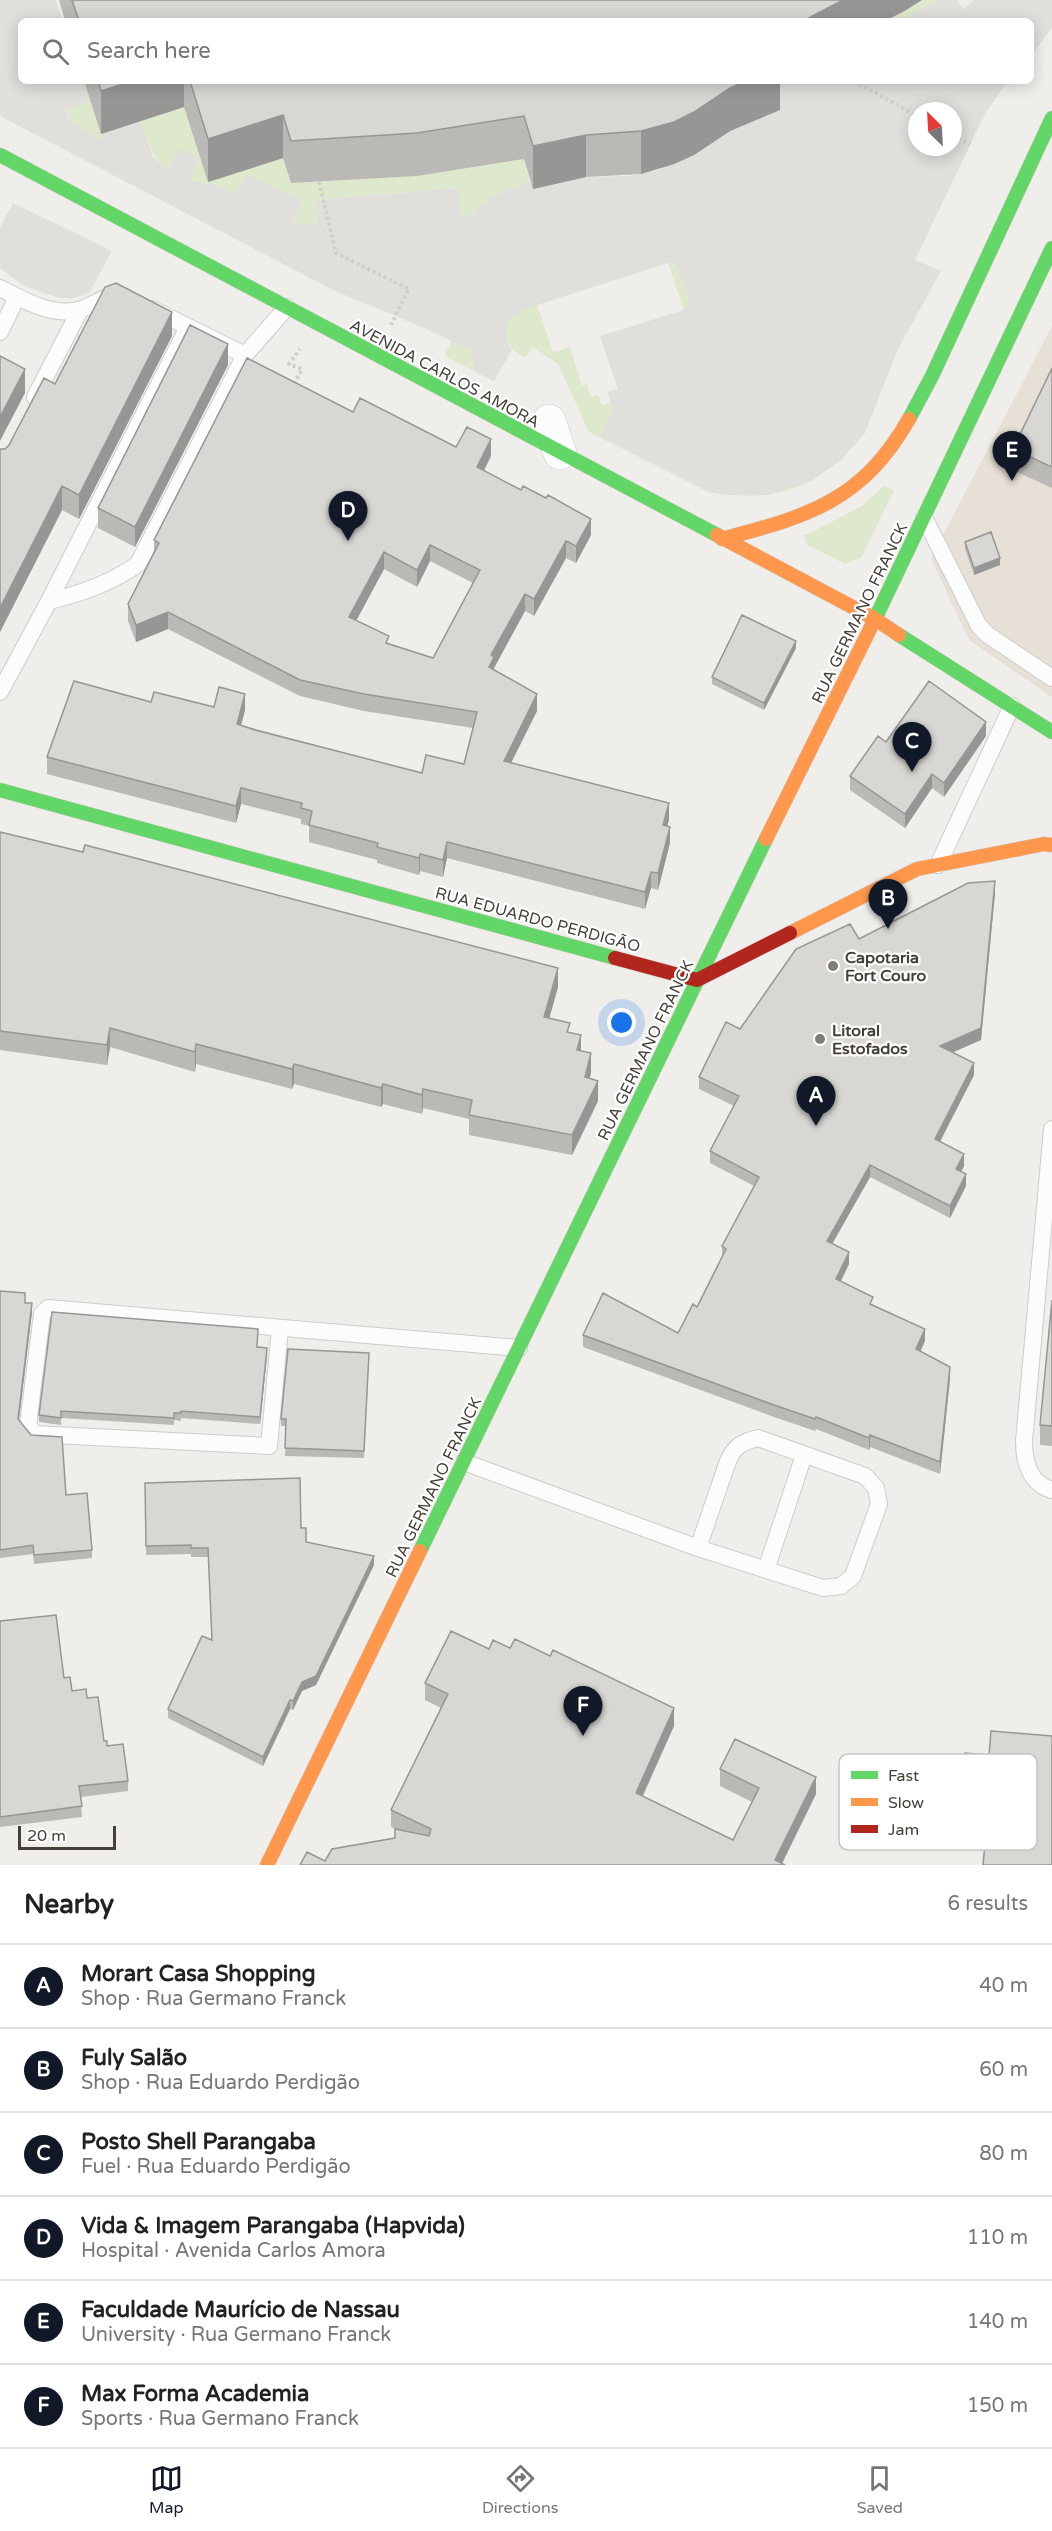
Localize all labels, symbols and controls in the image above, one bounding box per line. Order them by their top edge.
search box [18,18,1034,84]
icon: search [39,35,72,68]
text: Search here [87,38,211,64]
north arrow [908,102,962,156]
street label: AVENIDA CARLOS AMORA [346,315,543,433]
pin: E [992,432,1032,481]
pin: D [328,492,368,541]
street label: RUA GERMANO FRANCK [807,520,912,707]
pin: C [892,722,932,772]
pin: B [868,880,908,929]
street label: RUA EDUARDO PERDIGÃO [433,883,643,957]
place label: Capotaria Fort Couro [845,948,926,986]
street label: RUA GERMANO FRANCK [593,957,698,1144]
marker: Capotaria Fort Couro [826,959,840,973]
your location [607,1008,636,1037]
place label: Litoral Estofados [832,1021,908,1059]
marker: Litoral Estofados [813,1032,827,1046]
pin: A [796,1076,836,1126]
street label: RUA GERMANO FRANCK [381,1394,486,1581]
pin: F [564,1686,602,1736]
legend [839,1754,1037,1850]
text: Fast [888,1766,919,1786]
text: Slow [888,1793,924,1813]
text: Jam [888,1820,919,1840]
scale bar [18,1823,116,1850]
text: 20 m [27,1826,66,1846]
text: Nearby [24,1889,114,1920]
text: 6 results [948,1892,1028,1916]
text: Morart Casa Shopping [81,1961,316,1987]
text: A [36,1974,51,1998]
text: 40 m [979,1974,1028,1998]
text: Shop · Rua Germano Franck [81,1987,346,2011]
text: Fuly Salão [81,2045,187,2071]
text: B [37,2058,50,2082]
text: 60 m [979,2058,1028,2082]
text: Shop · Rua Eduardo Perdigão [81,2071,360,2095]
text: Posto Shell Parangaba [81,2129,316,2155]
text: C [37,2142,50,2166]
text: 80 m [979,2142,1028,2166]
text: Fuel · Rua Eduardo Perdigão [81,2155,351,2179]
text: Vida & Imagem Parangaba (Hapvida) [81,2213,465,2239]
text: D [36,2226,51,2250]
text: 110 m [967,2226,1028,2250]
text: Hospital · Avenida Carlos Amora [81,2239,386,2263]
text: Faculdade Maurício de Nassau [81,2297,400,2323]
text: E [37,2310,50,2334]
text: 140 m [967,2310,1028,2334]
text: University · Rua Germano Franck [81,2323,391,2347]
text: Max Forma Academia [81,2381,309,2407]
text: F [37,2394,50,2418]
text: 150 m [967,2394,1028,2418]
text: Sports · Rua Germano Franck [81,2407,359,2431]
tab: Map [149,2462,184,2518]
tab: Directions [482,2462,558,2518]
tab: Saved [857,2462,903,2518]

